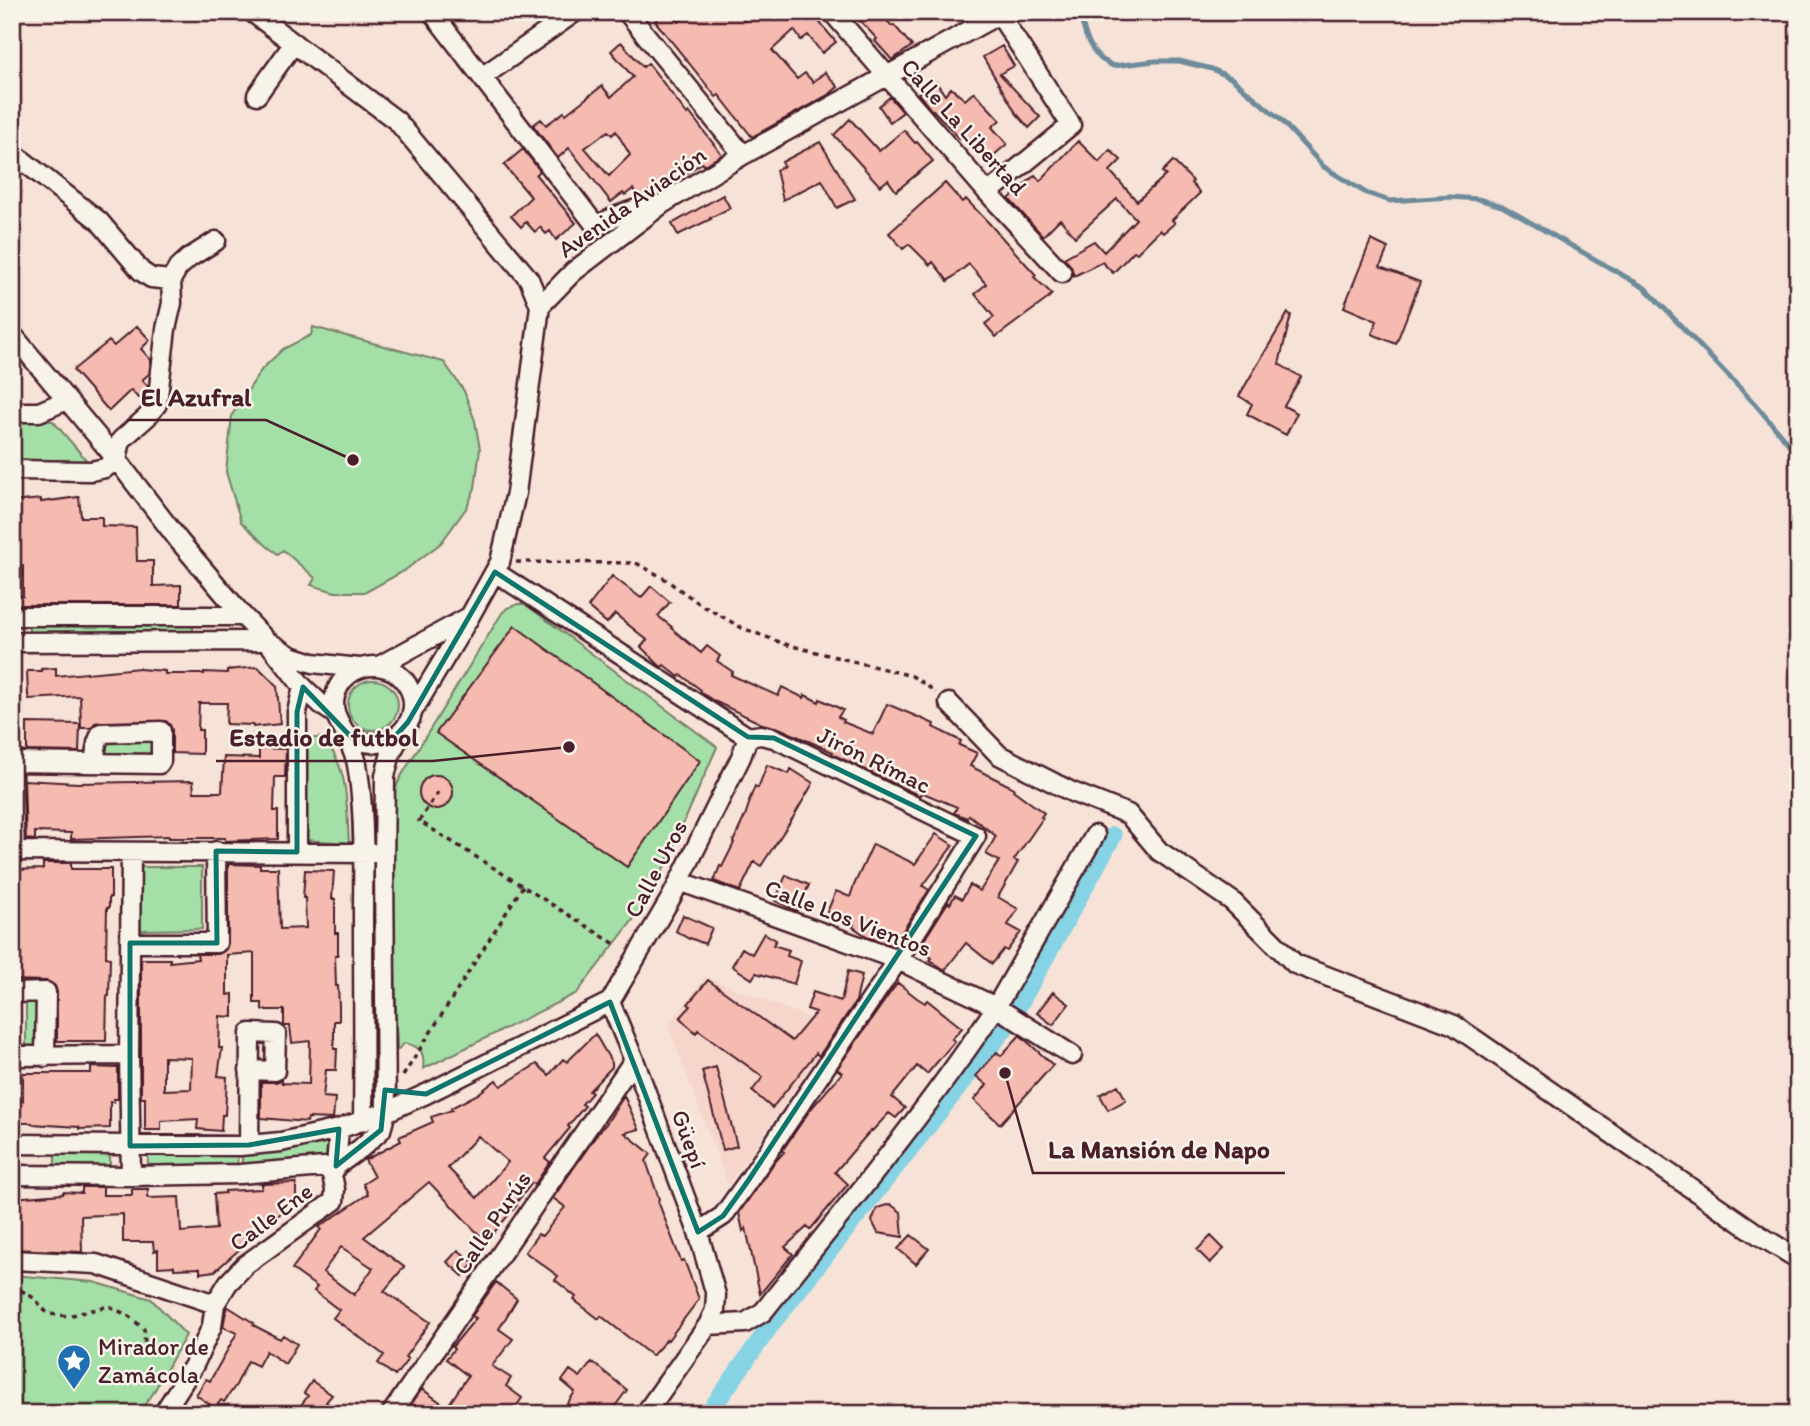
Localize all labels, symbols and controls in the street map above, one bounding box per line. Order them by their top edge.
street label: Calle La Libertad [895,52,1033,201]
street label: Avenida Aviación [552,139,712,263]
callout: El Azufral [127,373,266,420]
text: El Azufral [141,381,252,413]
callout: Estadio de futbol [216,714,433,761]
street label: Jirón Rímac [813,720,936,800]
text: Estadio de futbol [229,721,419,753]
street label: Calle Uros [618,815,693,923]
street label: Calle Los Vientos [761,872,936,963]
street label: Güepí [666,1106,713,1172]
callout: La Mansión de Napo [1033,1126,1285,1173]
text: La Mansión de Napo [1048,1133,1270,1165]
street label: Calle Purús [446,1165,537,1280]
street label: Calle Ene [223,1176,318,1257]
place label: Mirador de Zamácola [98,1332,209,1389]
place icon: Mirador de Zamácola [55,1342,93,1391]

